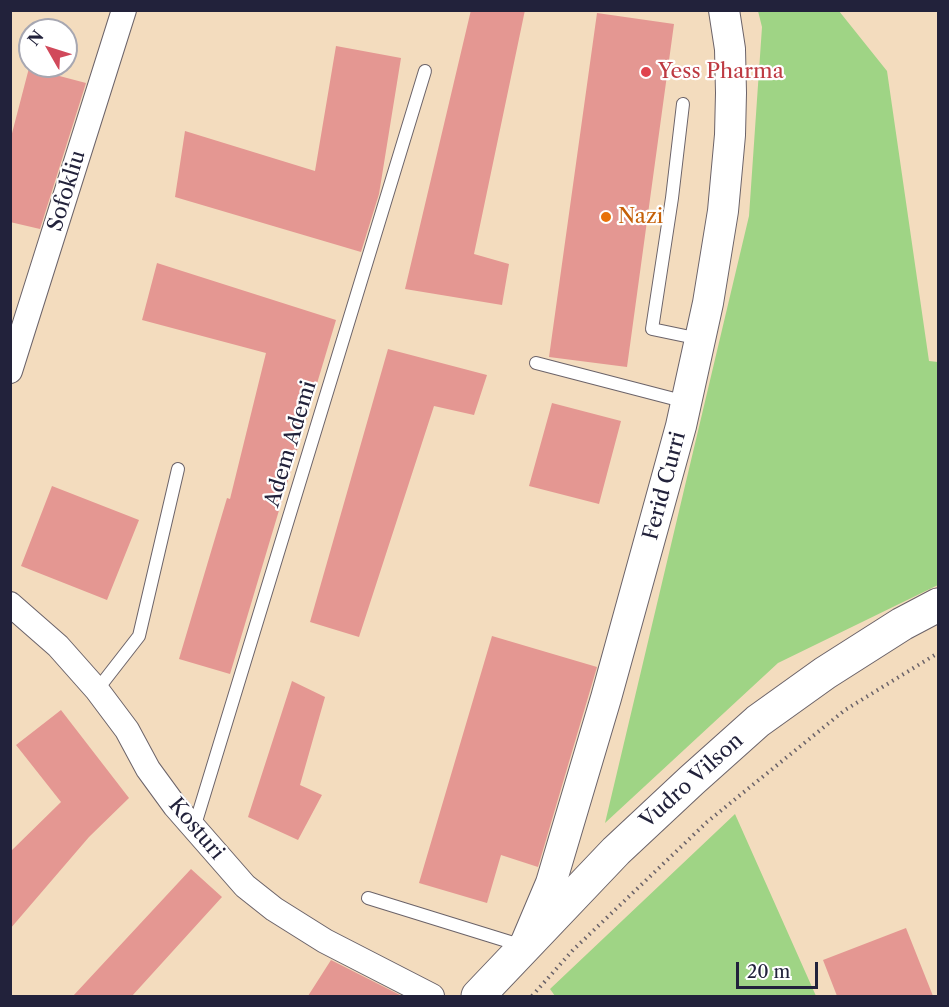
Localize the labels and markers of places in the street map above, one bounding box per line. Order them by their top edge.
place label: Yess Pharma [658,59,784,85]
marker: Yess Pharma [639,65,653,79]
place label: Nazi [618,204,663,230]
marker: Nazi [599,210,613,224]

